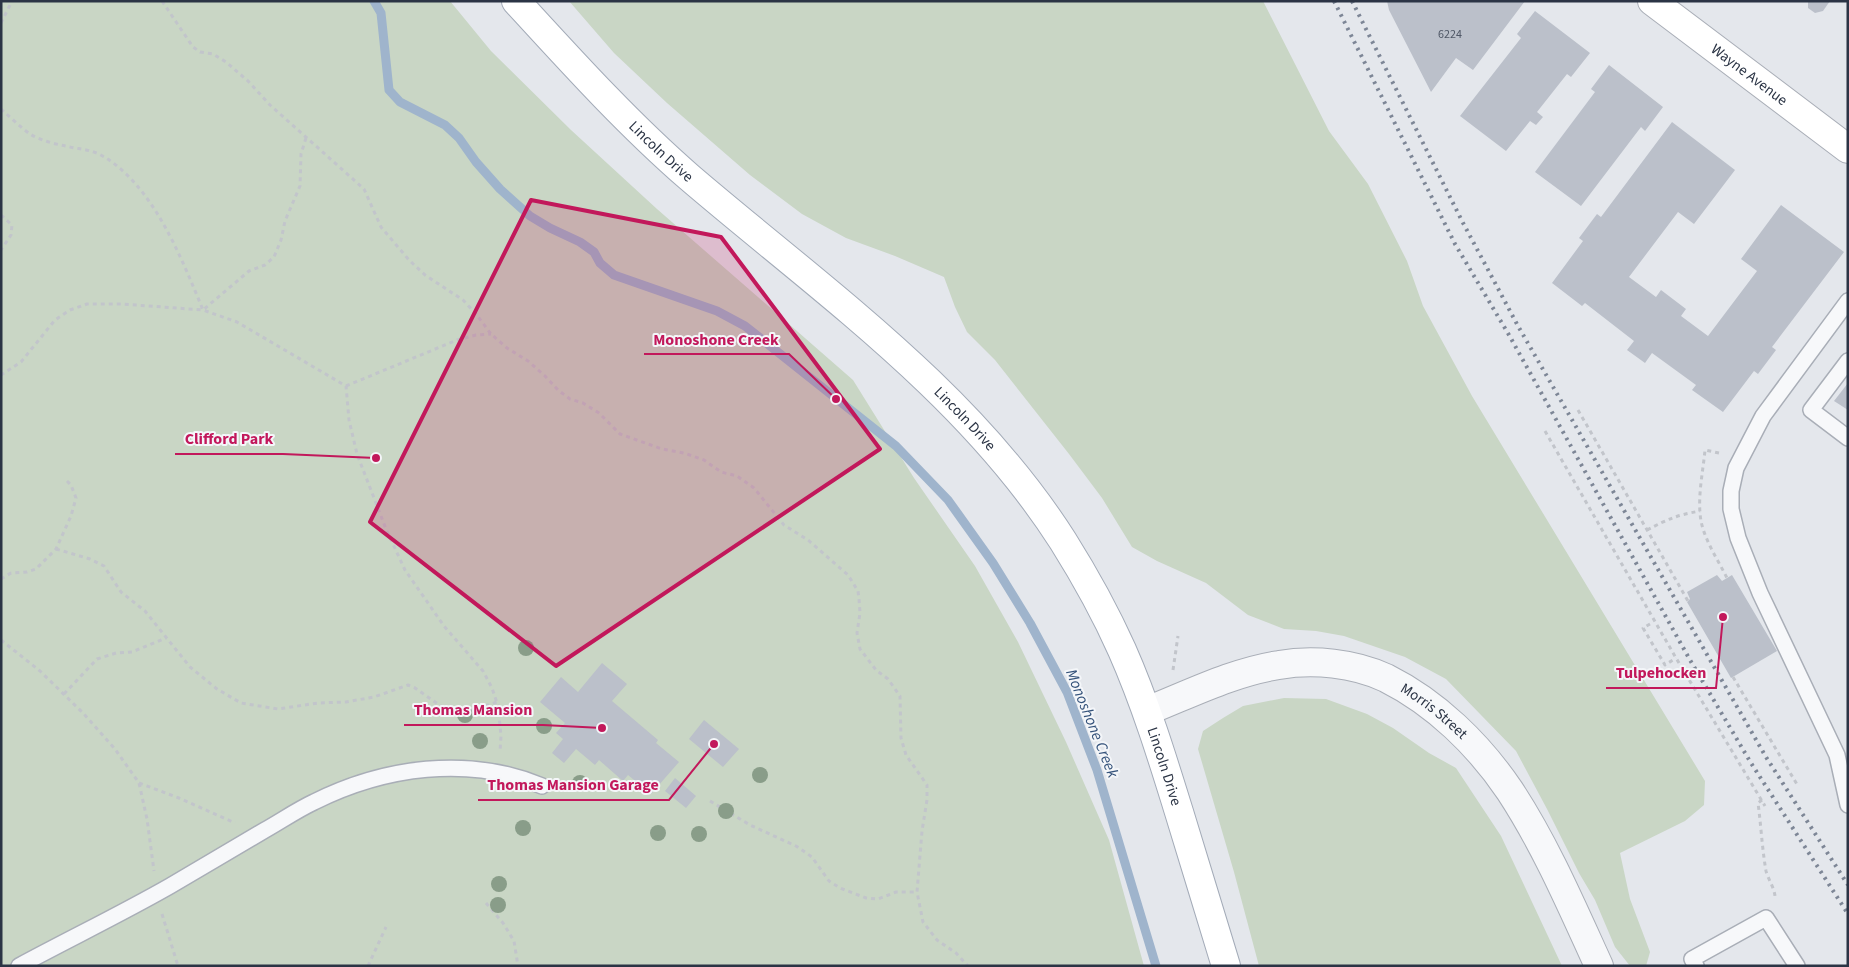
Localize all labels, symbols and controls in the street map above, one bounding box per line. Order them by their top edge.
house number: 6224 [1438,26,1462,43]
street label: Wayne Avenue [1706,39,1792,111]
street label: Lincoln Drive [624,116,698,187]
callout: Monoshone Creek [644,323,789,354]
text: Monoshone Creek [653,329,779,351]
street label: Lincoln Drive [929,382,1000,456]
callout: Clifford Park [175,423,283,454]
text: Clifford Park [185,428,274,450]
callout: Tulpehocken [1606,657,1716,688]
text: Tulpehocken [1616,662,1706,684]
water label: Monoshone Creek [1060,666,1124,781]
street label: Morris Street [1396,678,1472,744]
callout: Thomas Mansion [404,694,543,725]
text: Thomas Mansion [414,699,532,721]
street label: Lincoln Drive [1142,724,1186,808]
callout: Thomas Mansion Garage [478,769,669,800]
text: Thomas Mansion Garage [487,774,659,796]

